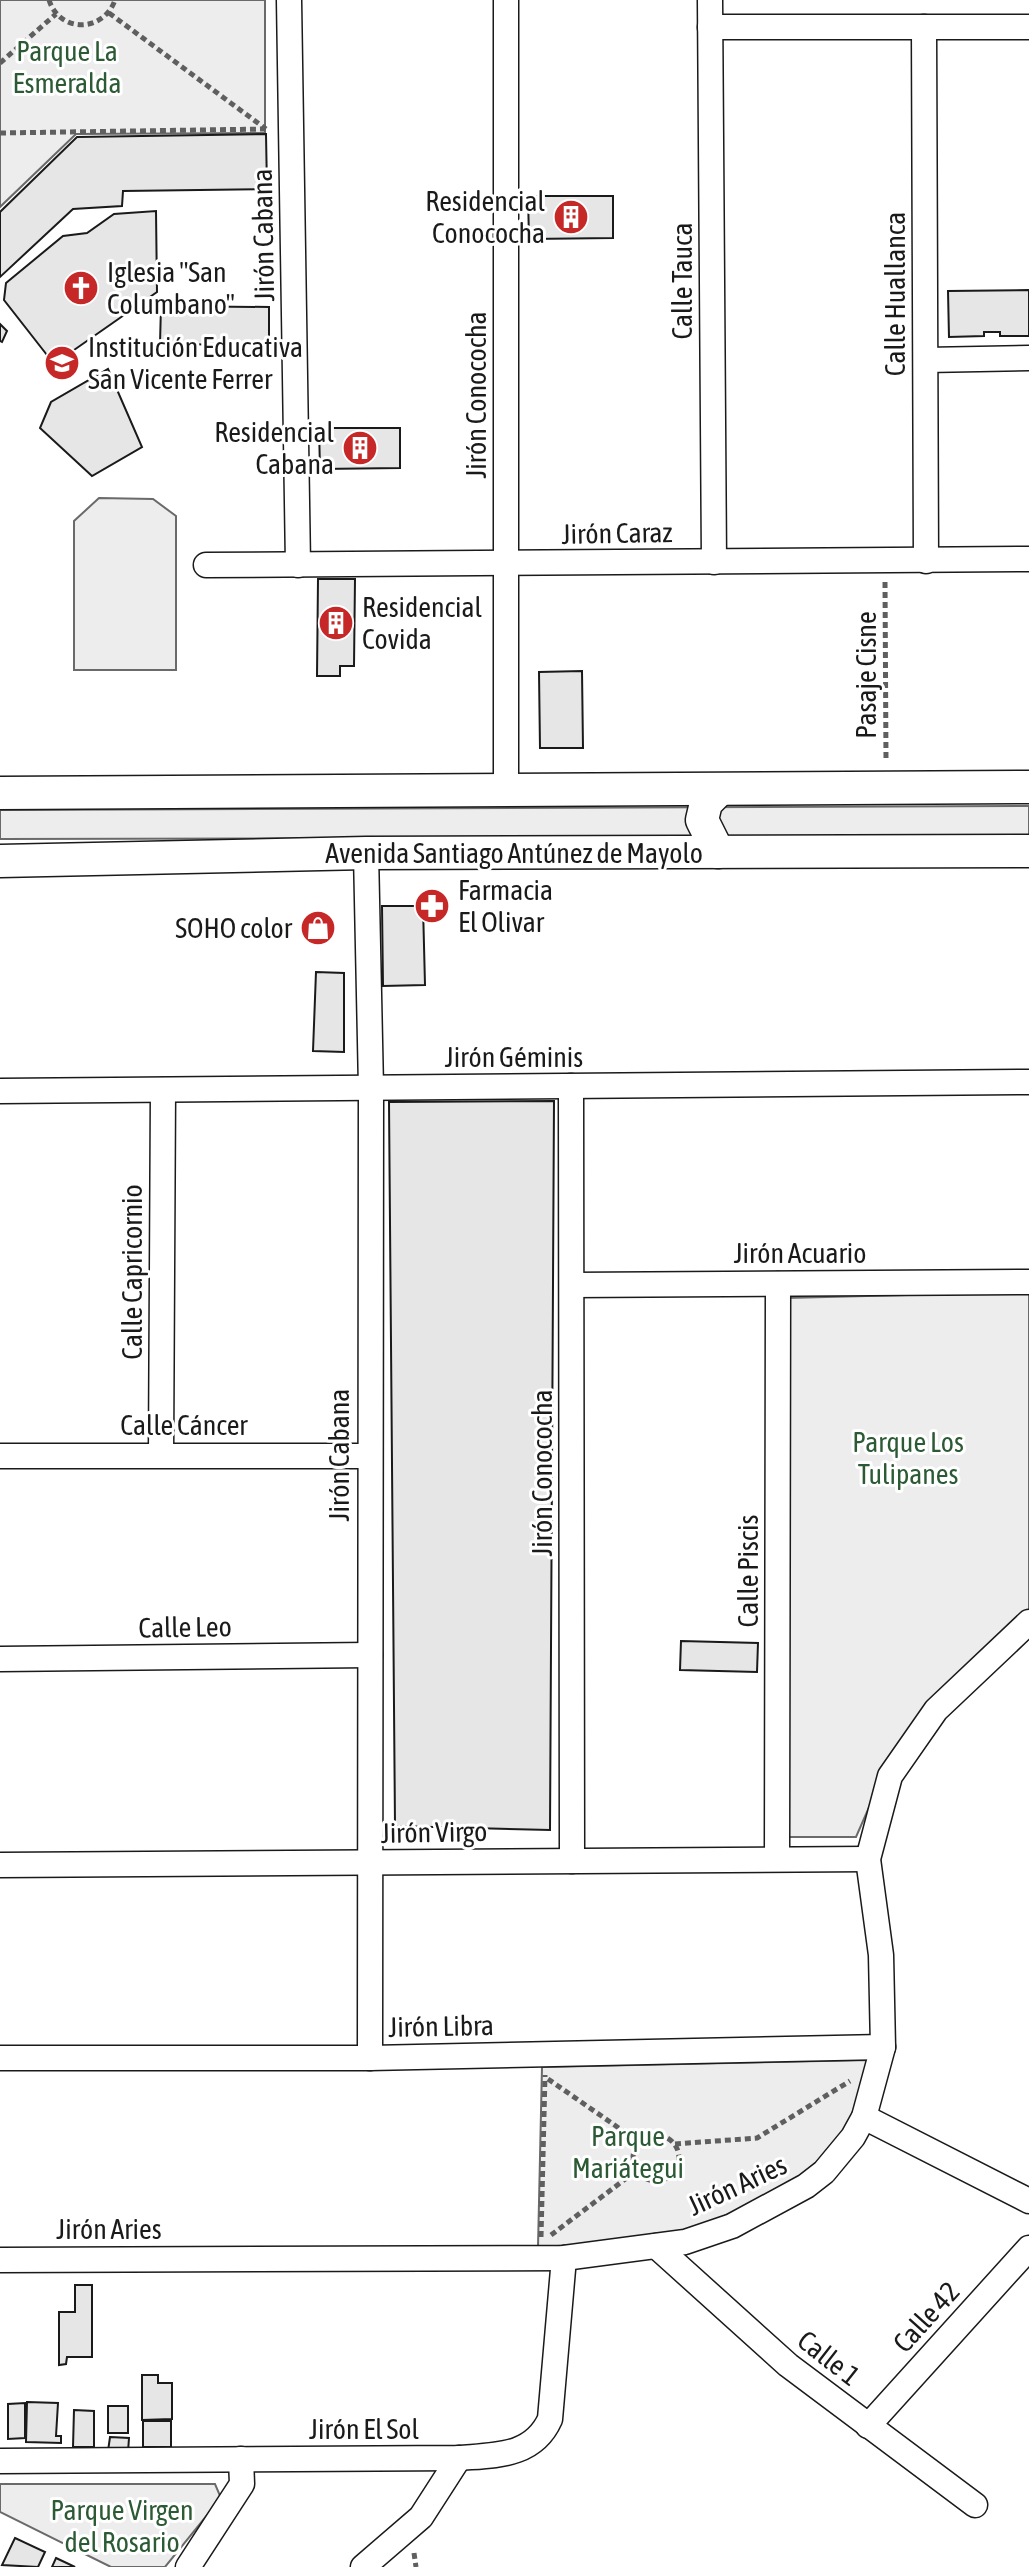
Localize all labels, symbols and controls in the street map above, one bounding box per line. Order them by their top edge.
park label: Parque La Esmeralda [13,35,121,99]
street label: Jirón Cabana [246,168,280,302]
place label: Residencial Conococha [425,185,546,249]
building icon: Residencial Conococha [552,198,590,236]
street label: Calle Huallanca [879,212,911,376]
street label: Calle Tauca [666,223,698,340]
place label: Iglesia "San Columbano" [107,256,235,320]
church icon: Iglesia "San Columbano" [62,269,100,307]
street label: Jirón Conococha [460,311,492,479]
place label: Institución Educativa San Vicente Ferrer [88,331,303,395]
school or university icon: Institución Educativa San Vicente Ferrer [43,344,81,382]
place label: Residencial Cabana [214,416,335,480]
building icon: Residencial Cabana [341,429,379,467]
street label: Jirón Caraz [561,516,673,550]
place label: Residencial Covida [362,591,482,655]
building icon: Residencial Covida [317,604,355,642]
street label: Pasaje Cisne [850,611,882,739]
street label: Avenida Santiago Antúnez de Mayolo [325,837,703,869]
place label: Farmacia El Olivar [458,874,553,938]
pharmacy icon: Farmacia El Olivar [413,887,451,925]
shop icon: SOHO color [299,909,337,947]
place label: SOHO color [175,912,293,944]
street label: Jirón Géminis [445,1041,583,1073]
street label: Calle Capricornio [116,1184,148,1360]
street label: Jirón Acuario [734,1237,866,1269]
street label: Jirón Cabana [323,1389,355,1521]
street label: Jirón Conococha [526,1389,558,1557]
street label: Calle Cáncer [120,1409,248,1441]
park label: Parque Los Tulipanes [852,1426,964,1490]
street label: Calle Piscis [732,1515,764,1627]
street label: Calle Leo [138,1610,232,1644]
street label: Jirón Virgo [380,1815,488,1849]
street label: Jirón Libra [388,2009,494,2043]
park label: Parque Mariátegui [572,2120,684,2184]
street label: Jirón Aries [683,2148,791,2222]
street label: Jirón Aries [56,2213,162,2245]
street label: Calle 42 [886,2275,966,2359]
street label: Calle 1 [792,2324,866,2392]
street label: Jirón El Sol [309,2413,419,2445]
park label: Parque Virgen del Rosario [50,2494,194,2558]

